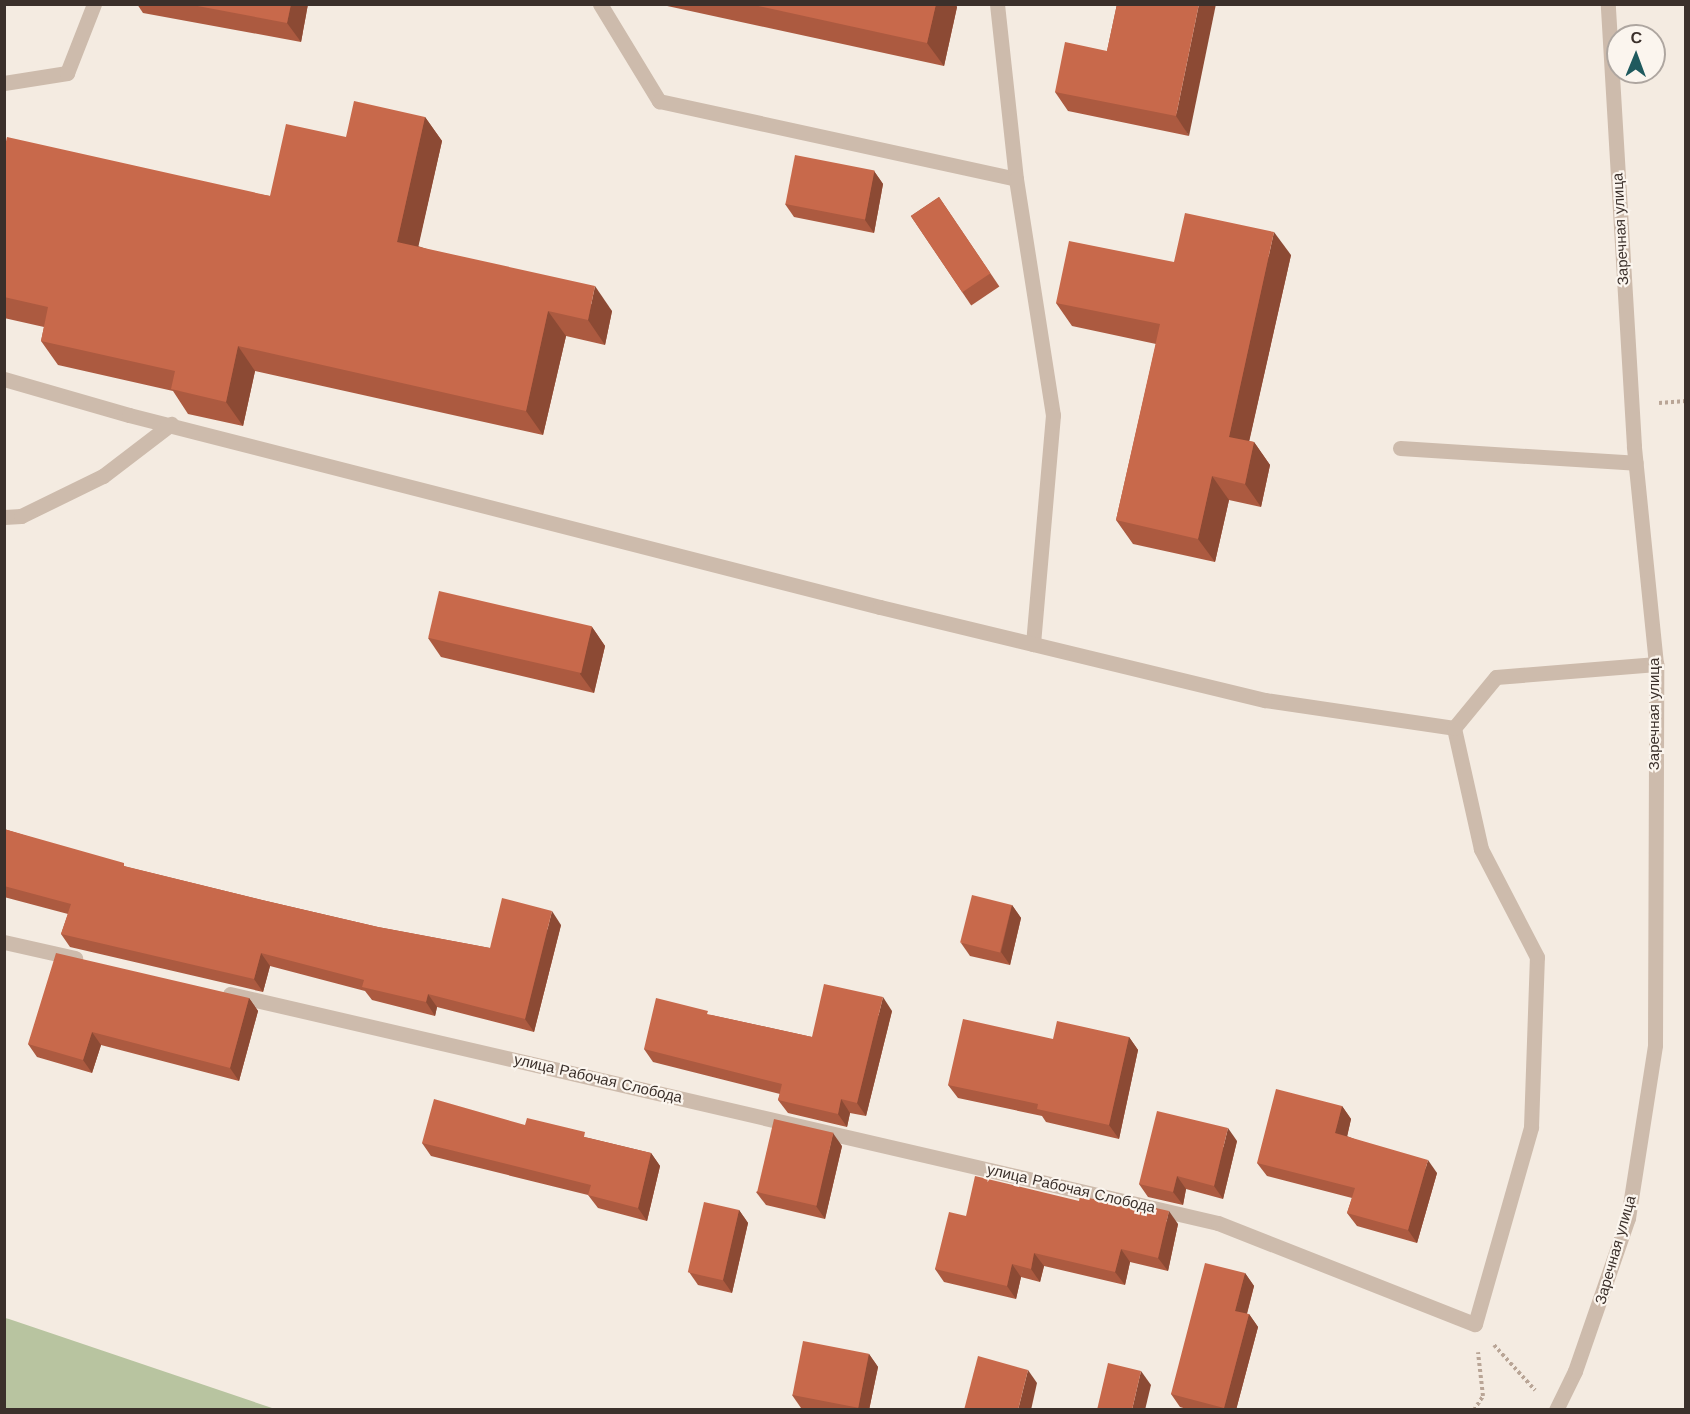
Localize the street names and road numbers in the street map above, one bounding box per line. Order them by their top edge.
street label: Заречная улица [1609,172,1633,286]
street label: Заречная улица [1646,658,1664,770]
street label: улица Рабочая Слобода [512,1051,684,1107]
street label: улица Рабочая Слобода [985,1161,1157,1217]
street label: Заречная улица [1592,1193,1640,1307]

